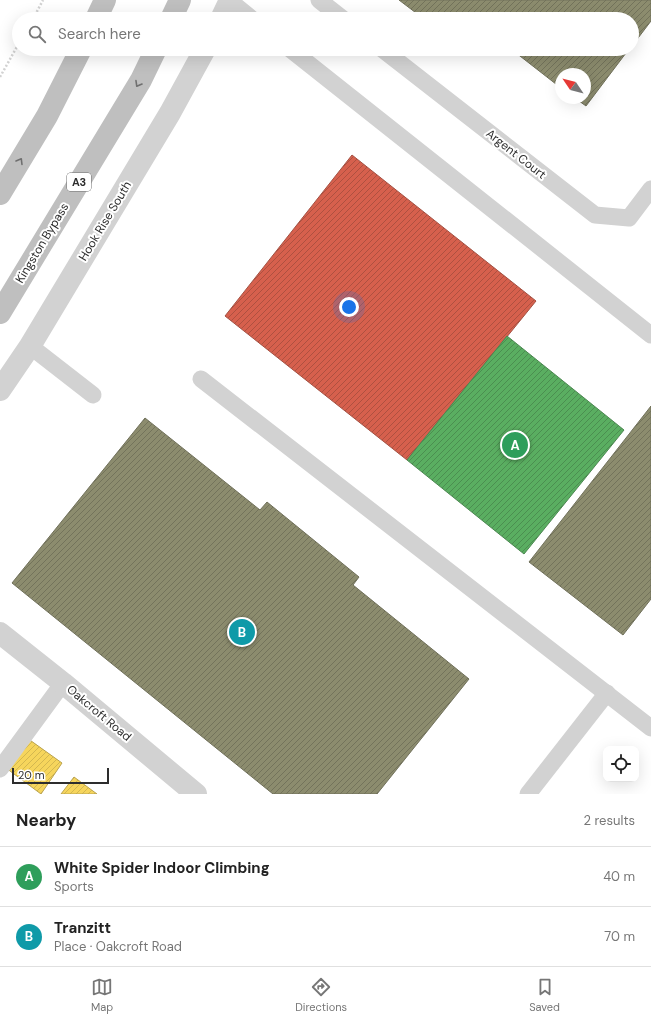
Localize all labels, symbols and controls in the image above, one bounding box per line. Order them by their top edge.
search box [12,12,639,56]
icon: search [26,23,48,45]
text: Search here [58,24,141,44]
north arrow [555,68,591,104]
one-way arrow [136,80,143,87]
street label: Argent Court [483,126,550,183]
one-way arrow [15,158,23,165]
road number: A3 [67,173,91,191]
street label: Hook Rise South [75,178,135,264]
street label: Kingston Bypass [12,200,72,286]
your location [339,297,359,317]
pin: A [502,430,528,460]
pin: B [229,617,255,647]
street label: Oakcroft Road [63,681,135,745]
map controls [603,746,639,782]
button: locate [603,746,639,782]
scale bar [12,766,109,785]
text: 20 m [18,768,44,782]
text: Nearby [16,809,76,831]
text: 2 results [584,812,635,829]
text: White Spider Indoor Climbing [54,858,270,878]
text: A [24,868,34,885]
text: 40 m [603,868,635,885]
text: Sports [54,878,94,895]
text: Tranzitt [54,918,111,938]
text: B [25,928,33,945]
text: 70 m [604,928,635,945]
text: Place · Oakcroft Road [54,938,182,955]
tab: Map [91,976,113,1014]
tab: Directions [295,976,347,1014]
tab: Saved [529,976,560,1014]

